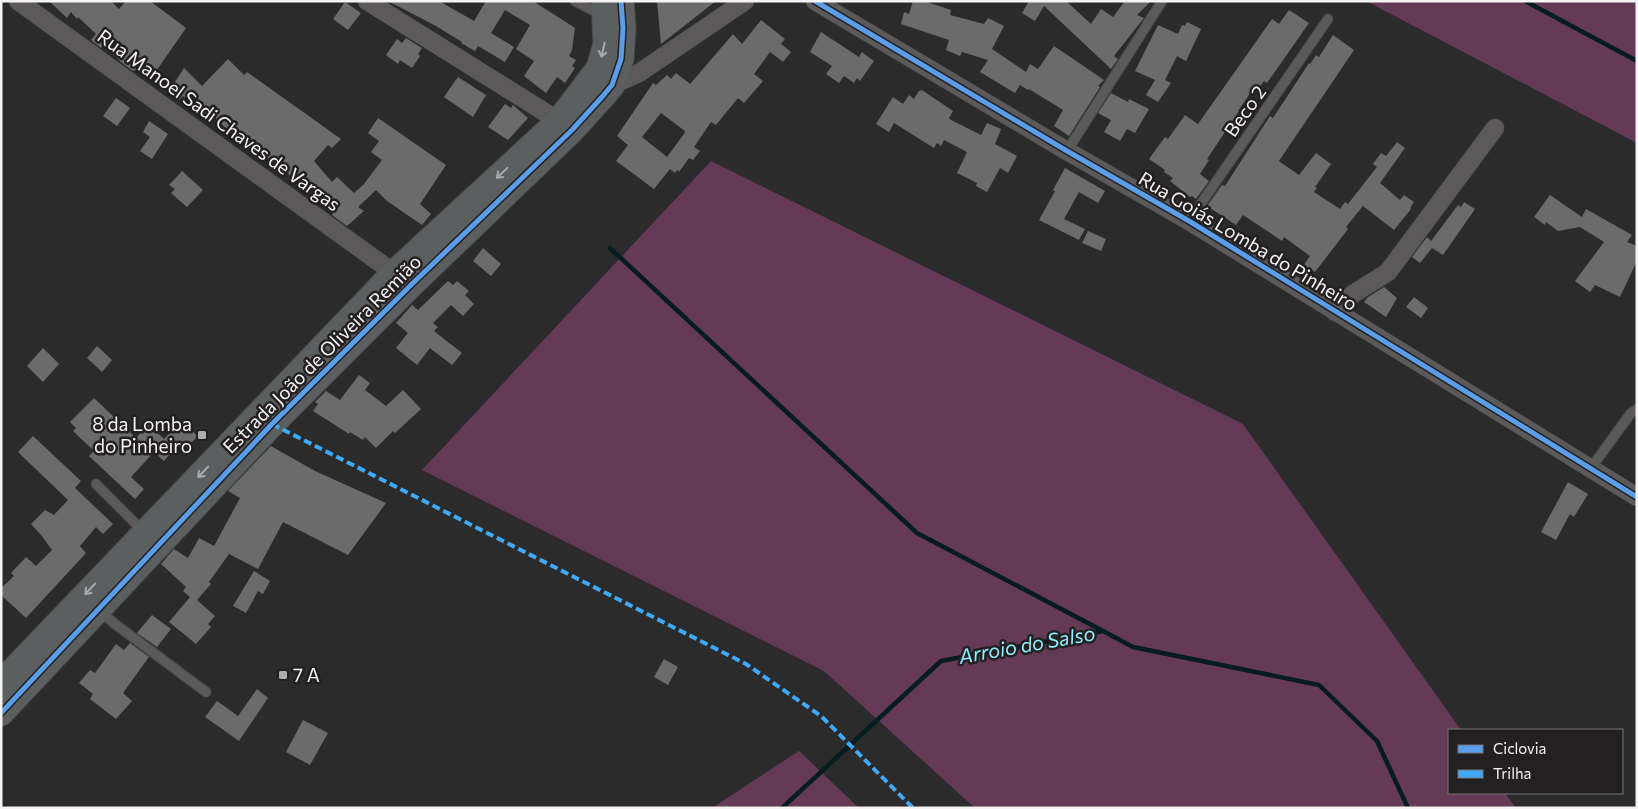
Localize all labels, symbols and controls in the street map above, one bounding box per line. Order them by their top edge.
street label: Rua Manoel Sadi Chaves de Vargas [93,24,345,215]
one-way arrow [598,41,608,57]
street label: Beco 2 [1219,81,1270,141]
street label: Rua Goiás Lomba do Pinheiro [1135,166,1362,315]
one-way arrow [496,167,509,179]
street label: Estrada João de Oliveira Remião [218,250,426,458]
place label: 8 da Lomba do Pinheiro [92,412,192,457]
marker: 8 da Lomba do Pinheiro [196,429,208,441]
one-way arrow [197,465,209,478]
one-way arrow [84,583,96,596]
water label: Arroio do Salso [956,620,1097,668]
place label: 7 A [293,663,320,686]
marker: 7 A [277,669,289,681]
legend [1448,729,1623,794]
text: Ciclovia [1493,739,1546,757]
text: Trilha [1493,764,1531,782]

